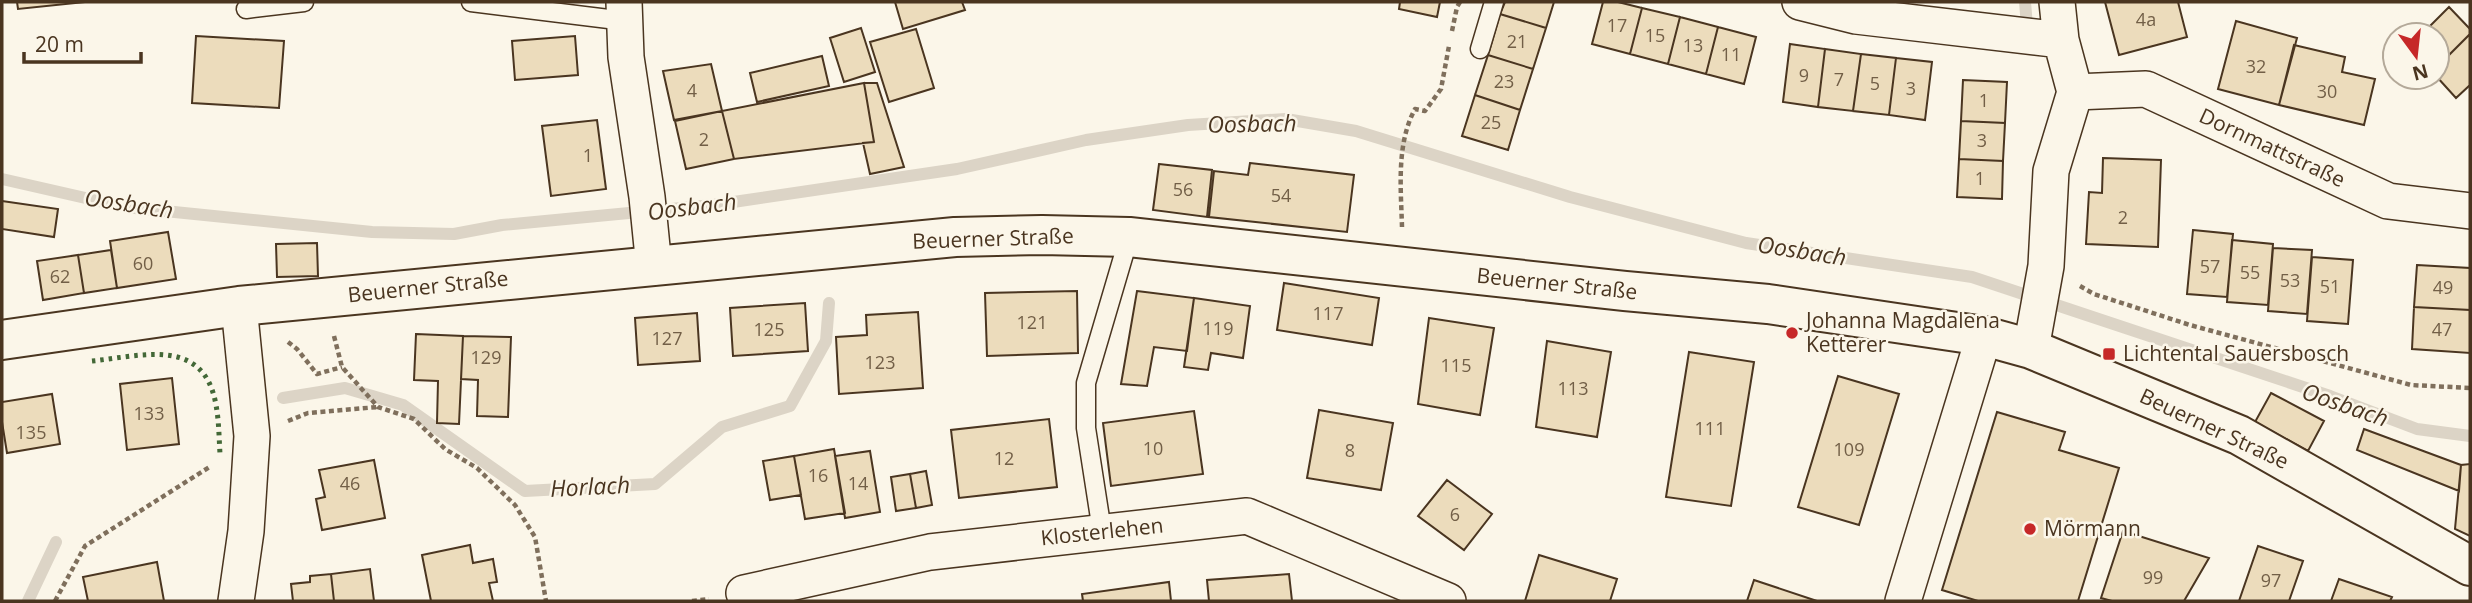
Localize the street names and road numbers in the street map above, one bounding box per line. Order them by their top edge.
street label: Dornmattstraße [2195,101,2350,193]
street label: Beuerner Straße [912,221,1074,255]
street label: Beuerner Straße [1475,261,1639,305]
street label: Beuerner Straße [346,264,510,308]
street label: Beuerner Straße [2135,381,2293,475]
street label: Klosterlehen [1039,511,1165,551]

